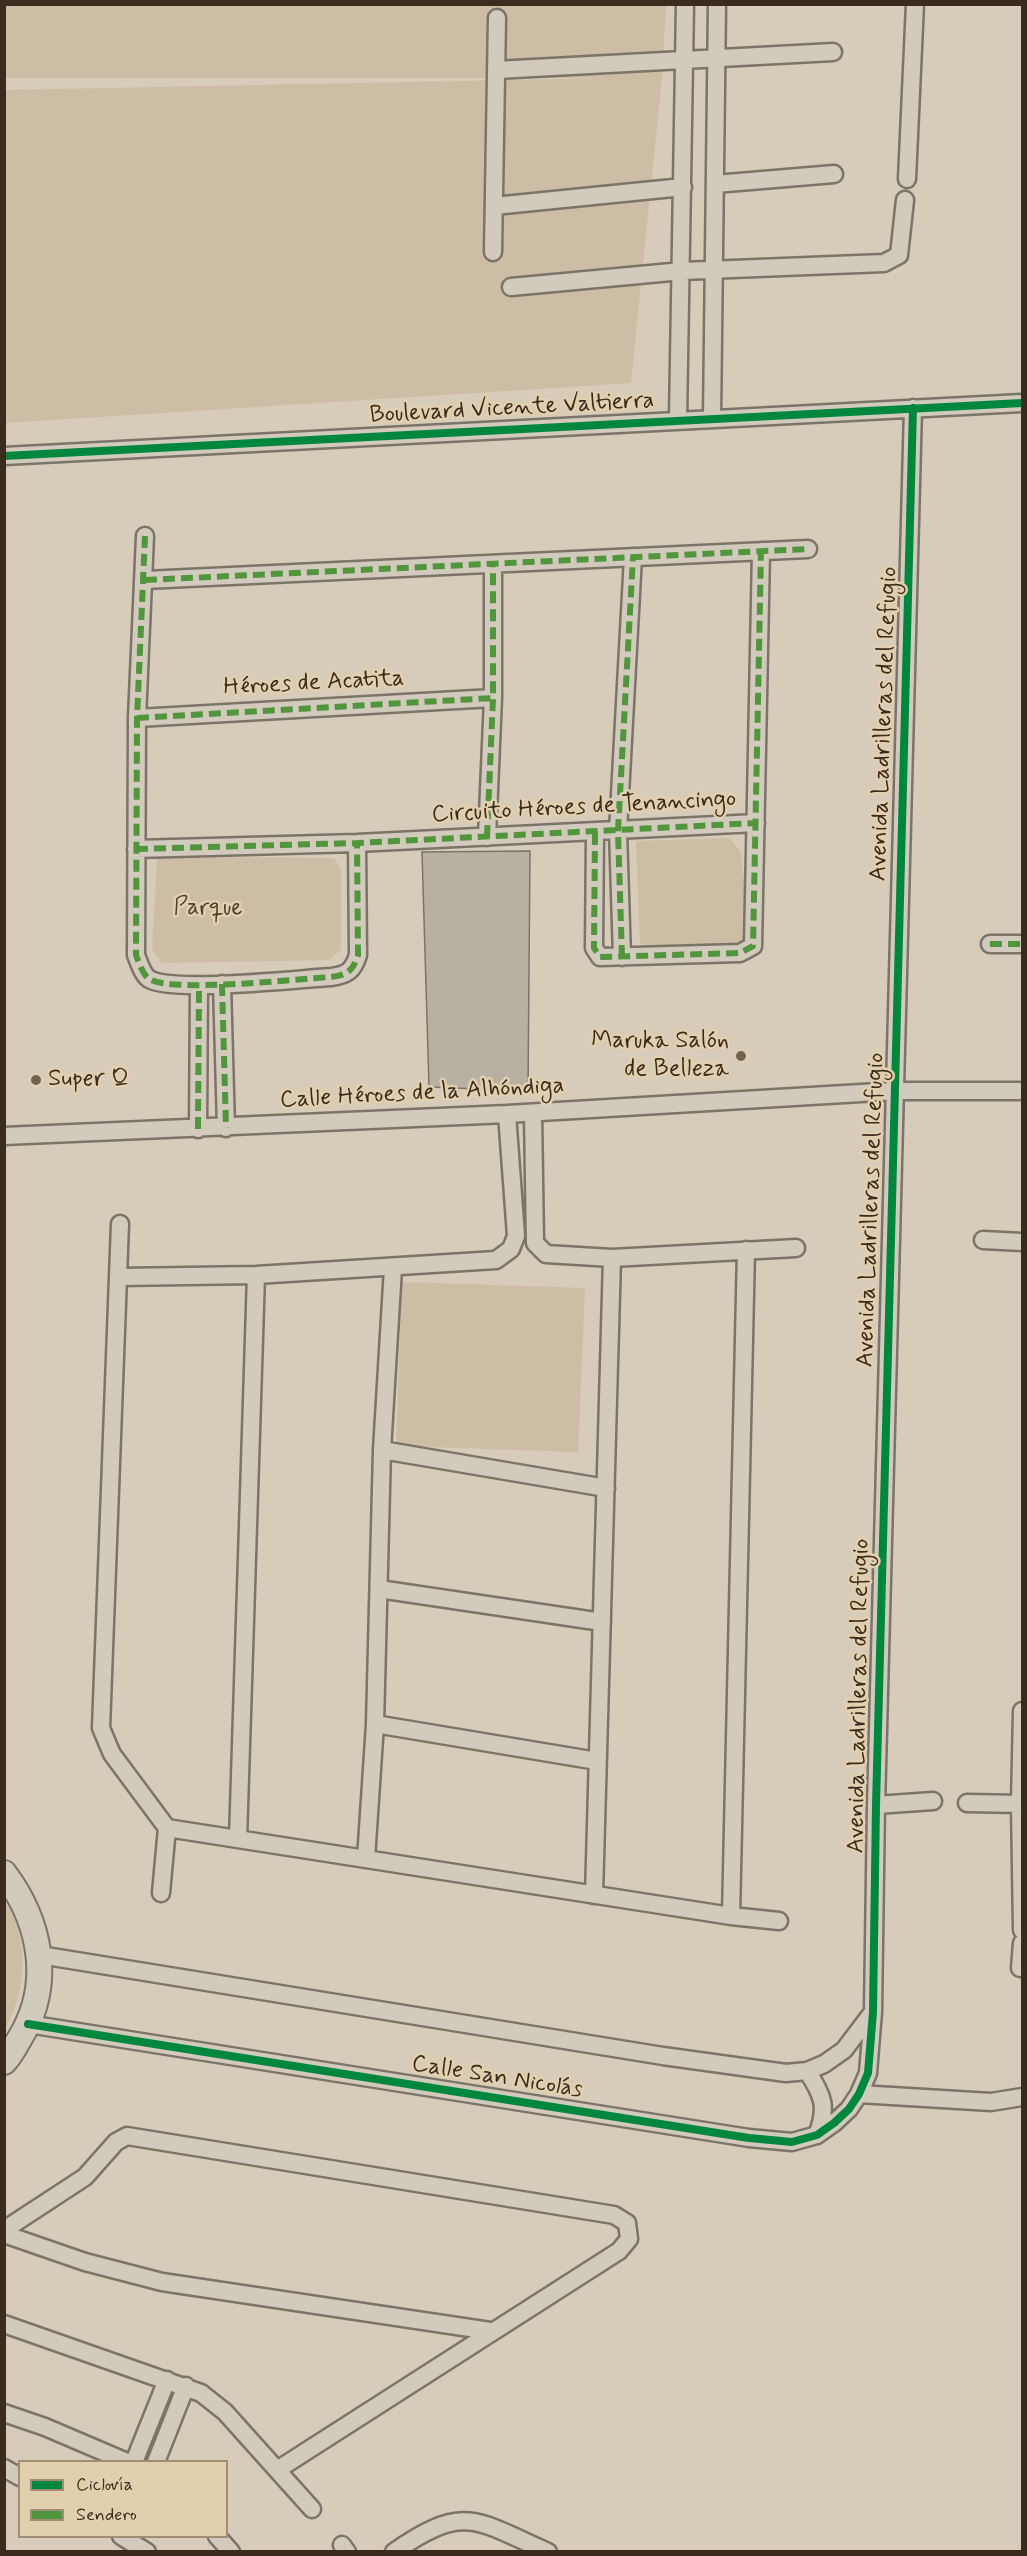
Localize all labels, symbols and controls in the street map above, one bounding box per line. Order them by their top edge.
street label: Boulevard Vicente Valtierra [369,387,655,431]
street label: Avenida Ladrilleras del Refugio [865,566,905,882]
street label: Héroes de Acatita [223,665,405,703]
street label: Circuito Héroes de Tenancingo [431,786,737,830]
park label: Parque [173,895,243,923]
place label: Maruka Salón de Belleza [591,1028,729,1084]
marker: Maruka Salón de Belleza [734,1049,748,1063]
street label: Avenida Ladrilleras del Refugio [852,1052,892,1368]
place label: Super Q [48,1066,129,1094]
street label: Calle Héroes de la Alhóndiga [279,1072,565,1116]
marker: Super Q [29,1073,43,1087]
street label: Avenida Ladrilleras del Refugio [843,1538,877,1854]
street label: Calle San Nicolás [409,2050,585,2106]
legend [18,2460,228,2538]
text: Ciclovía [76,2473,133,2497]
text: Sendero [76,2503,137,2527]

